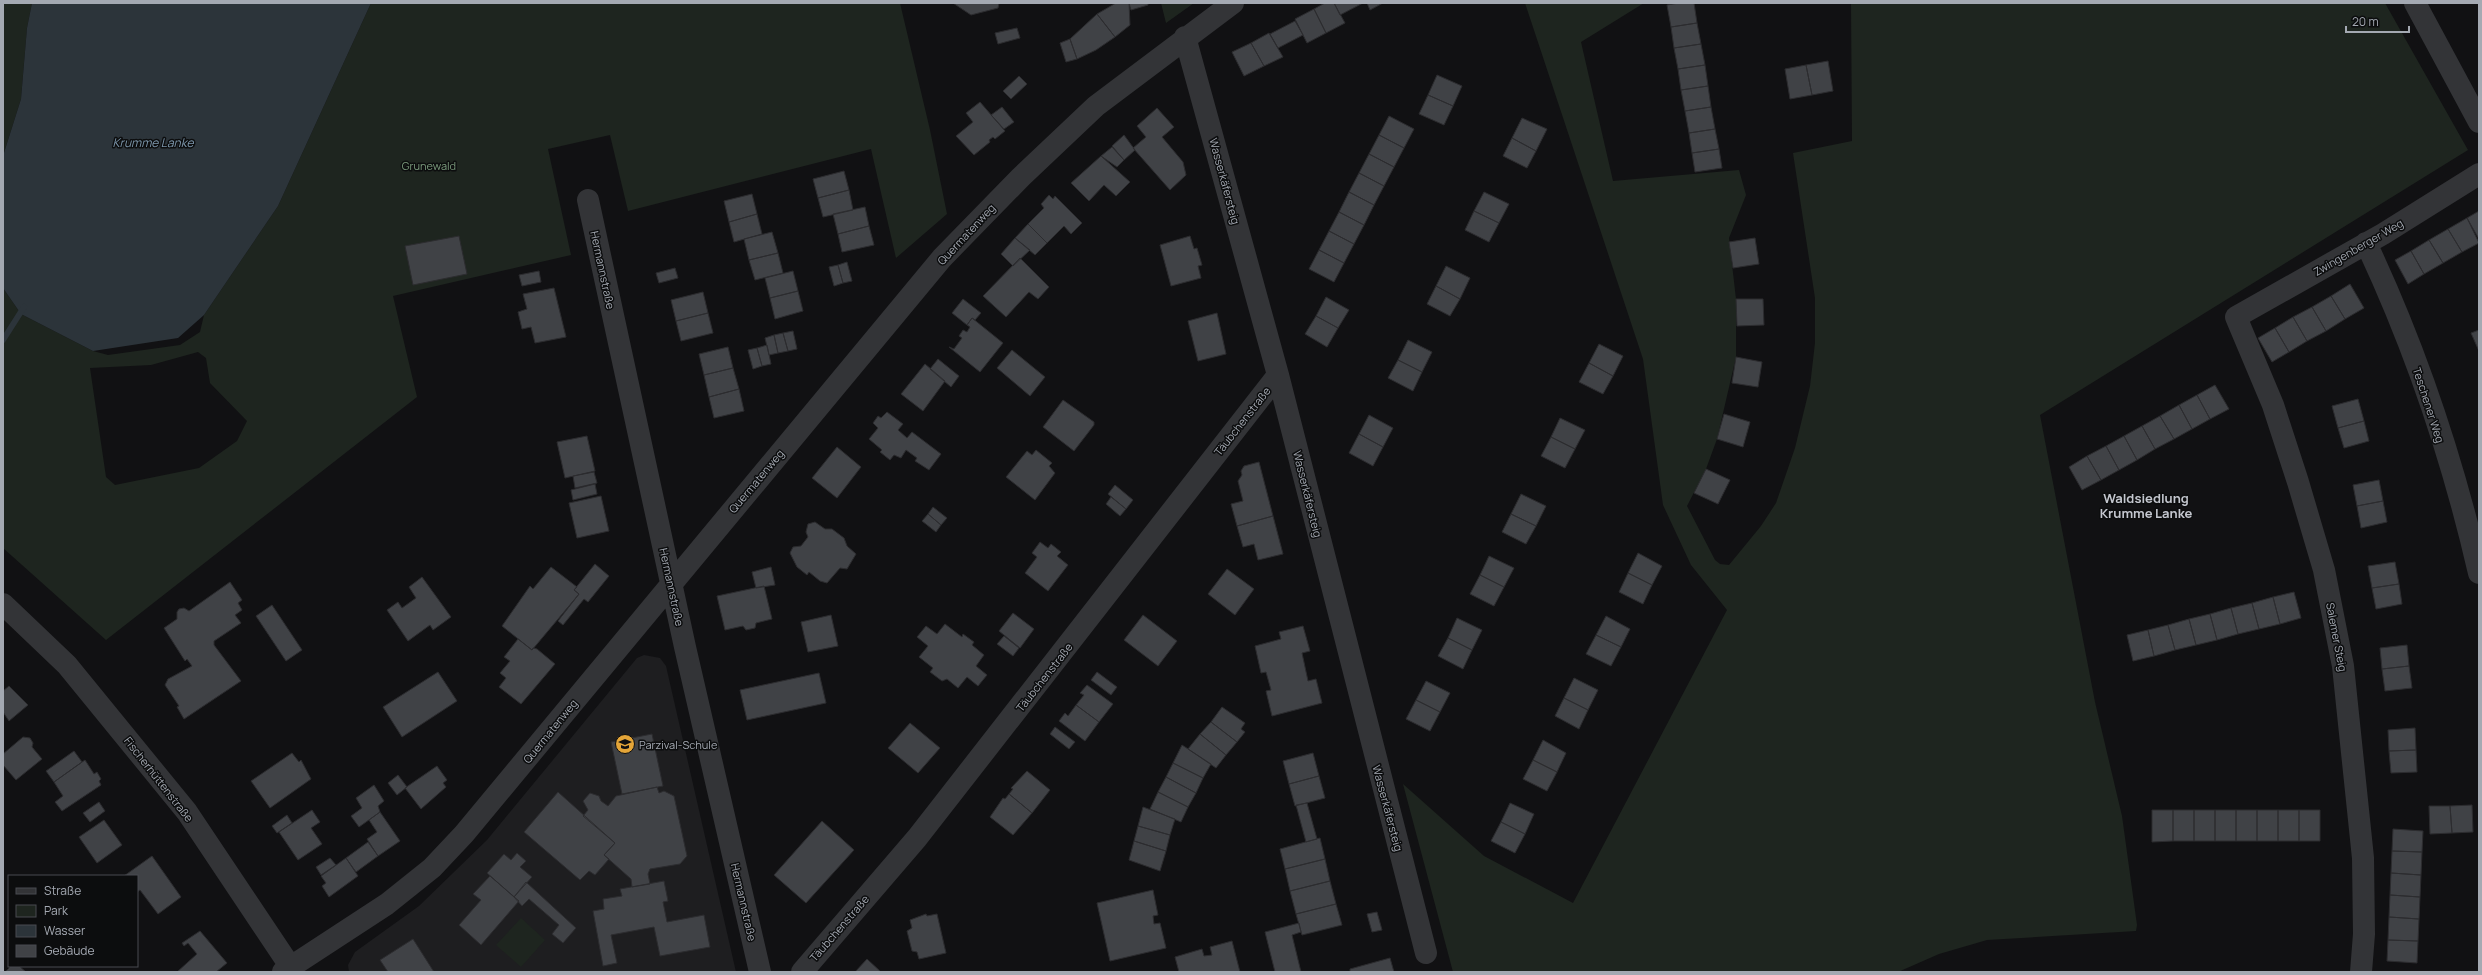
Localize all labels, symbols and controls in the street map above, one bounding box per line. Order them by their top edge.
scale bar [2346,8,2409,34]
text: 20 m [2352,13,2379,30]
water label: Krumme Lanke [112,134,195,151]
street label: Wasserkäfersteig [1206,136,1244,226]
park label: Grunewald [402,158,456,173]
street label: Quermatenweg [934,200,998,268]
street label: Zwingenberger Weg [2310,215,2406,279]
street label: Hermannstraße [587,230,619,311]
street label: Teschener Weg [2410,365,2448,445]
street label: Täubchenstraße [1210,383,1274,458]
street label: Quermatenweg [725,446,787,516]
street label: Wasserkäfersteig [1290,449,1326,539]
district label: Waldsiedlung Krumme Lanke [2100,489,2193,522]
street label: Hermannstraße [656,547,688,628]
street label: Salemer Steig [2323,601,2351,673]
street label: Täubchenstraße [1012,639,1076,714]
street label: Quermatenweg [519,696,581,766]
street label: Fischerhüttenstraße [121,733,197,825]
school or university icon: Parzival-Schule [614,733,636,755]
place label: Parzival-Schule [639,737,718,752]
street label: Wasserkäfersteig [1369,763,1407,853]
street label: Hermannstraße [728,862,760,943]
legend [8,875,138,967]
text: Straße [44,882,81,899]
street label: Täubchenstraße [806,891,872,964]
text: Park [44,902,69,919]
text: Wasser [44,922,86,939]
text: Gebäude [44,942,95,959]

